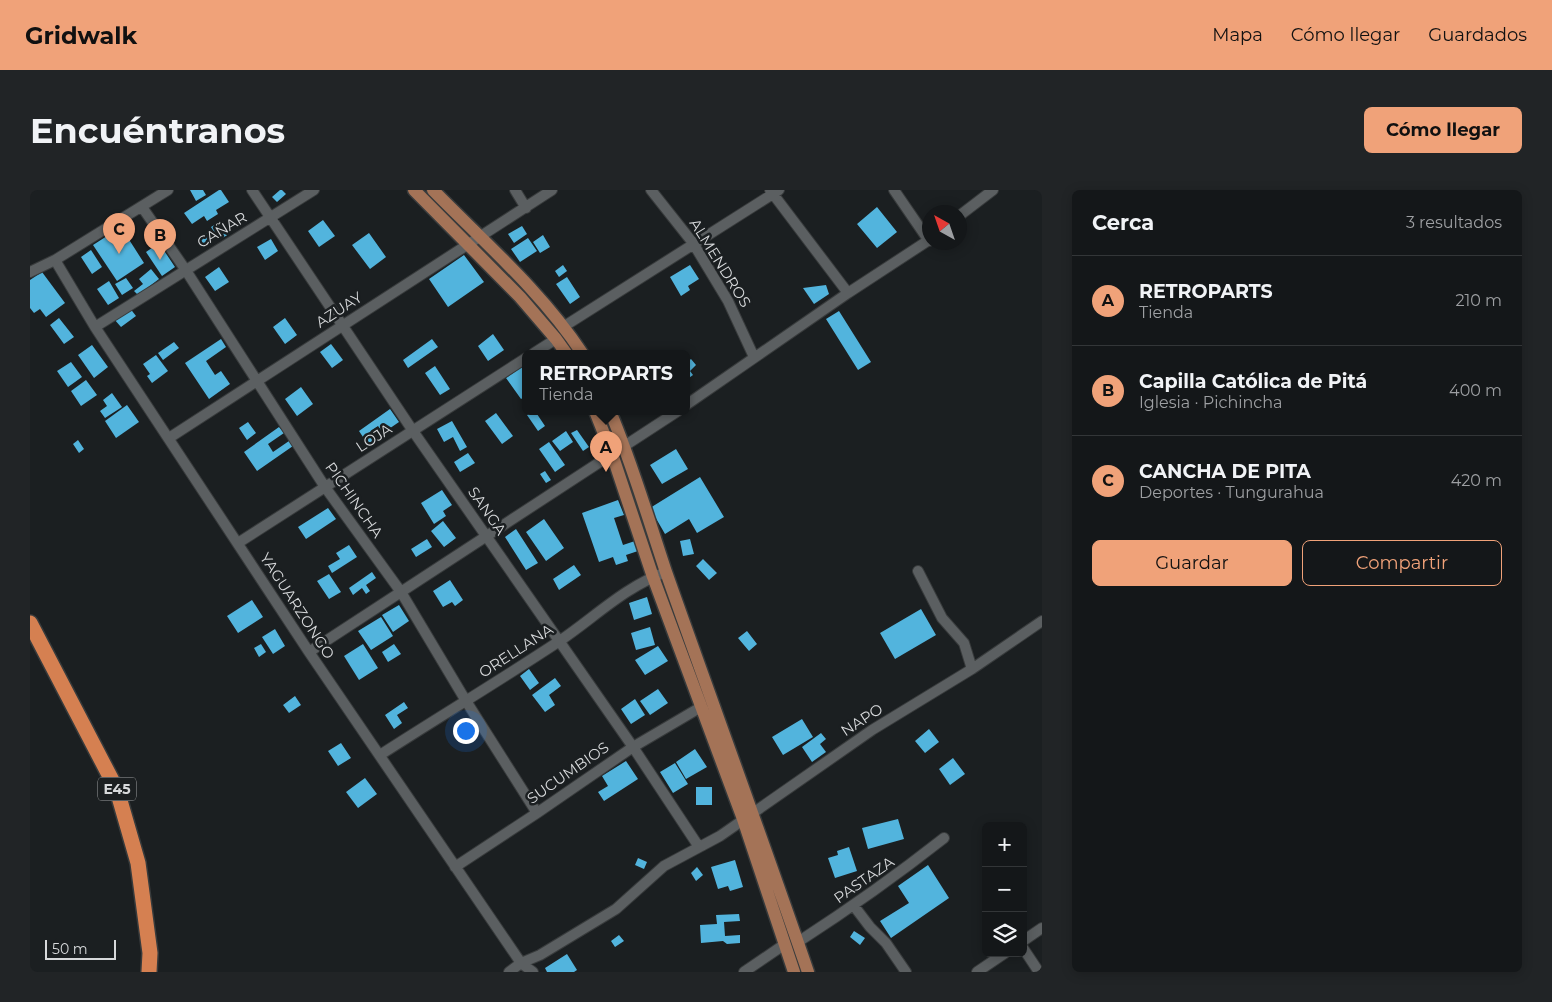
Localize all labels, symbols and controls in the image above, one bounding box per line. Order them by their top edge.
text: Gridwalk [25,21,137,50]
text: Mapa [1212,24,1263,46]
text: Cómo llegar [1291,24,1400,46]
text: Guardados [1428,24,1527,46]
button: Cómo llegar [1364,107,1522,153]
text: Encuéntranos [30,109,285,152]
north arrow [922,205,967,250]
street label: CAÑAR [193,207,250,252]
text: Cerca [1092,210,1154,235]
pin: C [103,213,135,254]
text: 3 resultados [1406,213,1502,232]
street label: ALMENDROS [686,215,755,311]
pin: B [144,219,176,260]
text: RETROPARTS [1139,280,1273,303]
street label: AZUAY [312,287,366,332]
text: A [1102,291,1114,310]
text: 210 m [1455,291,1502,310]
text: Tienda [1139,303,1193,322]
popup [522,350,690,415]
text: RETROPARTS [539,362,673,385]
text: Capilla Católica de Pitá [1139,370,1367,393]
text: B [1102,381,1114,400]
text: 400 m [1449,381,1502,400]
text: Tienda [539,385,593,404]
text: Iglesia · Pichincha [1139,393,1282,412]
street label: LOJA [352,419,395,456]
pin: A [590,431,622,472]
street label: PICHINCHA [321,458,388,542]
text: CANCHA DE PITA [1139,460,1311,483]
text: C [1102,471,1114,490]
text: 420 m [1451,471,1502,490]
street label: SANGA [464,483,511,539]
text: Deportes · Tungurahua [1139,483,1324,502]
button: Guardar [1092,540,1292,586]
button: Compartir [1302,540,1502,586]
street label: YAGUARZONGO [256,549,339,662]
street label: ORELLANA [475,619,557,682]
street label: NAPO [837,699,886,740]
your location [453,718,479,744]
street label: SUCUMBIOS [523,737,612,808]
road number: E45 [98,778,136,800]
map controls [982,822,1027,957]
button: + [982,822,1027,867]
street label: PASTAZA [830,852,898,907]
button: − [982,867,1027,912]
button: layers [982,912,1027,957]
scale bar [45,937,116,960]
text: 50 m [52,940,88,958]

